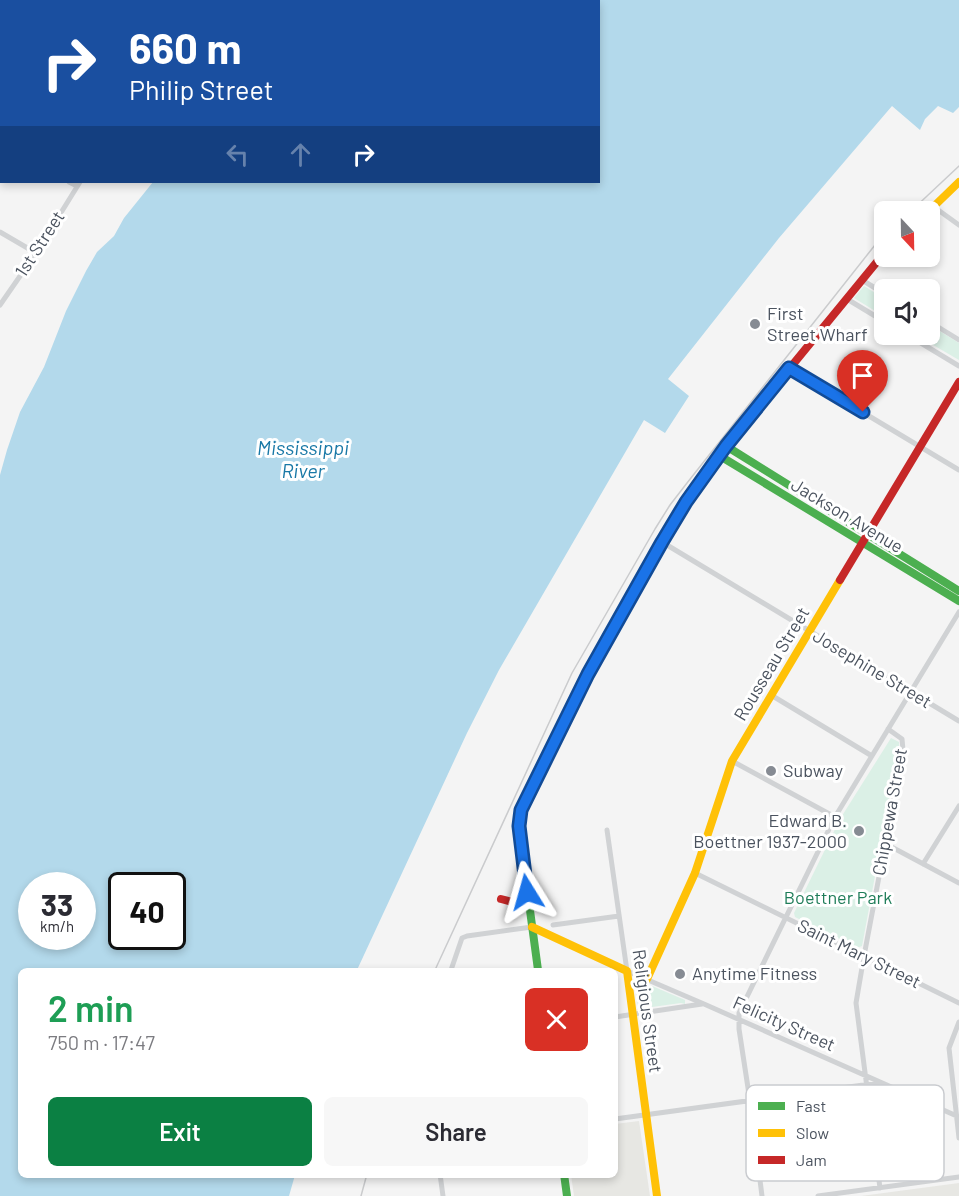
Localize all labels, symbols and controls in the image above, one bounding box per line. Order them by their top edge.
text: 660 m [129,22,242,72]
icon: right [30,24,108,102]
text: Philip Street [129,73,274,105]
icon: left [221,138,254,171]
icon: ahead [284,138,317,171]
icon: right [347,138,380,171]
north arrow [874,201,940,267]
map controls [874,201,940,345]
street label: 1st Street [10,206,69,281]
button: sound [874,279,940,345]
place label: First Street Wharf [767,302,868,345]
marker: First Street Wharf [748,317,762,331]
pin [837,350,888,412]
icon: arrive [846,359,879,392]
water label: Mississippi River [257,435,349,482]
street label: Jackson Avenue [787,473,908,557]
street label: Rousseau Street [729,603,814,724]
street label: Josephine Street [809,624,936,712]
street label: Chippewa Street [867,746,911,877]
place label: Subway [783,759,843,781]
marker: Subway [764,764,778,778]
place label: Edward B. Boettner 1937-2000 [693,809,847,852]
marker: Edward B. Boettner 1937-2000 [852,824,866,838]
position arrow [495,860,559,924]
speed limit sign: 40 [108,872,186,950]
text: 33 [41,886,73,922]
park label: Boettner Park [784,886,892,908]
street label: Saint Mary Street [794,914,925,992]
text: km/h [40,917,74,935]
street label: Religious Street [628,948,668,1074]
place label: Anytime Fitness [692,962,817,984]
marker: Anytime Fitness [673,967,687,981]
text: 2 min [48,986,134,1029]
button: close [525,988,588,1051]
street label: Felicity Street [730,991,839,1055]
text: 750 m · 17:47 [48,1030,155,1054]
legend [746,1085,944,1181]
text: Fast [796,1096,826,1115]
button: Exit [48,1097,312,1166]
button: Share [324,1097,588,1166]
text: Slow [796,1123,829,1142]
text: Jam [796,1150,827,1169]

